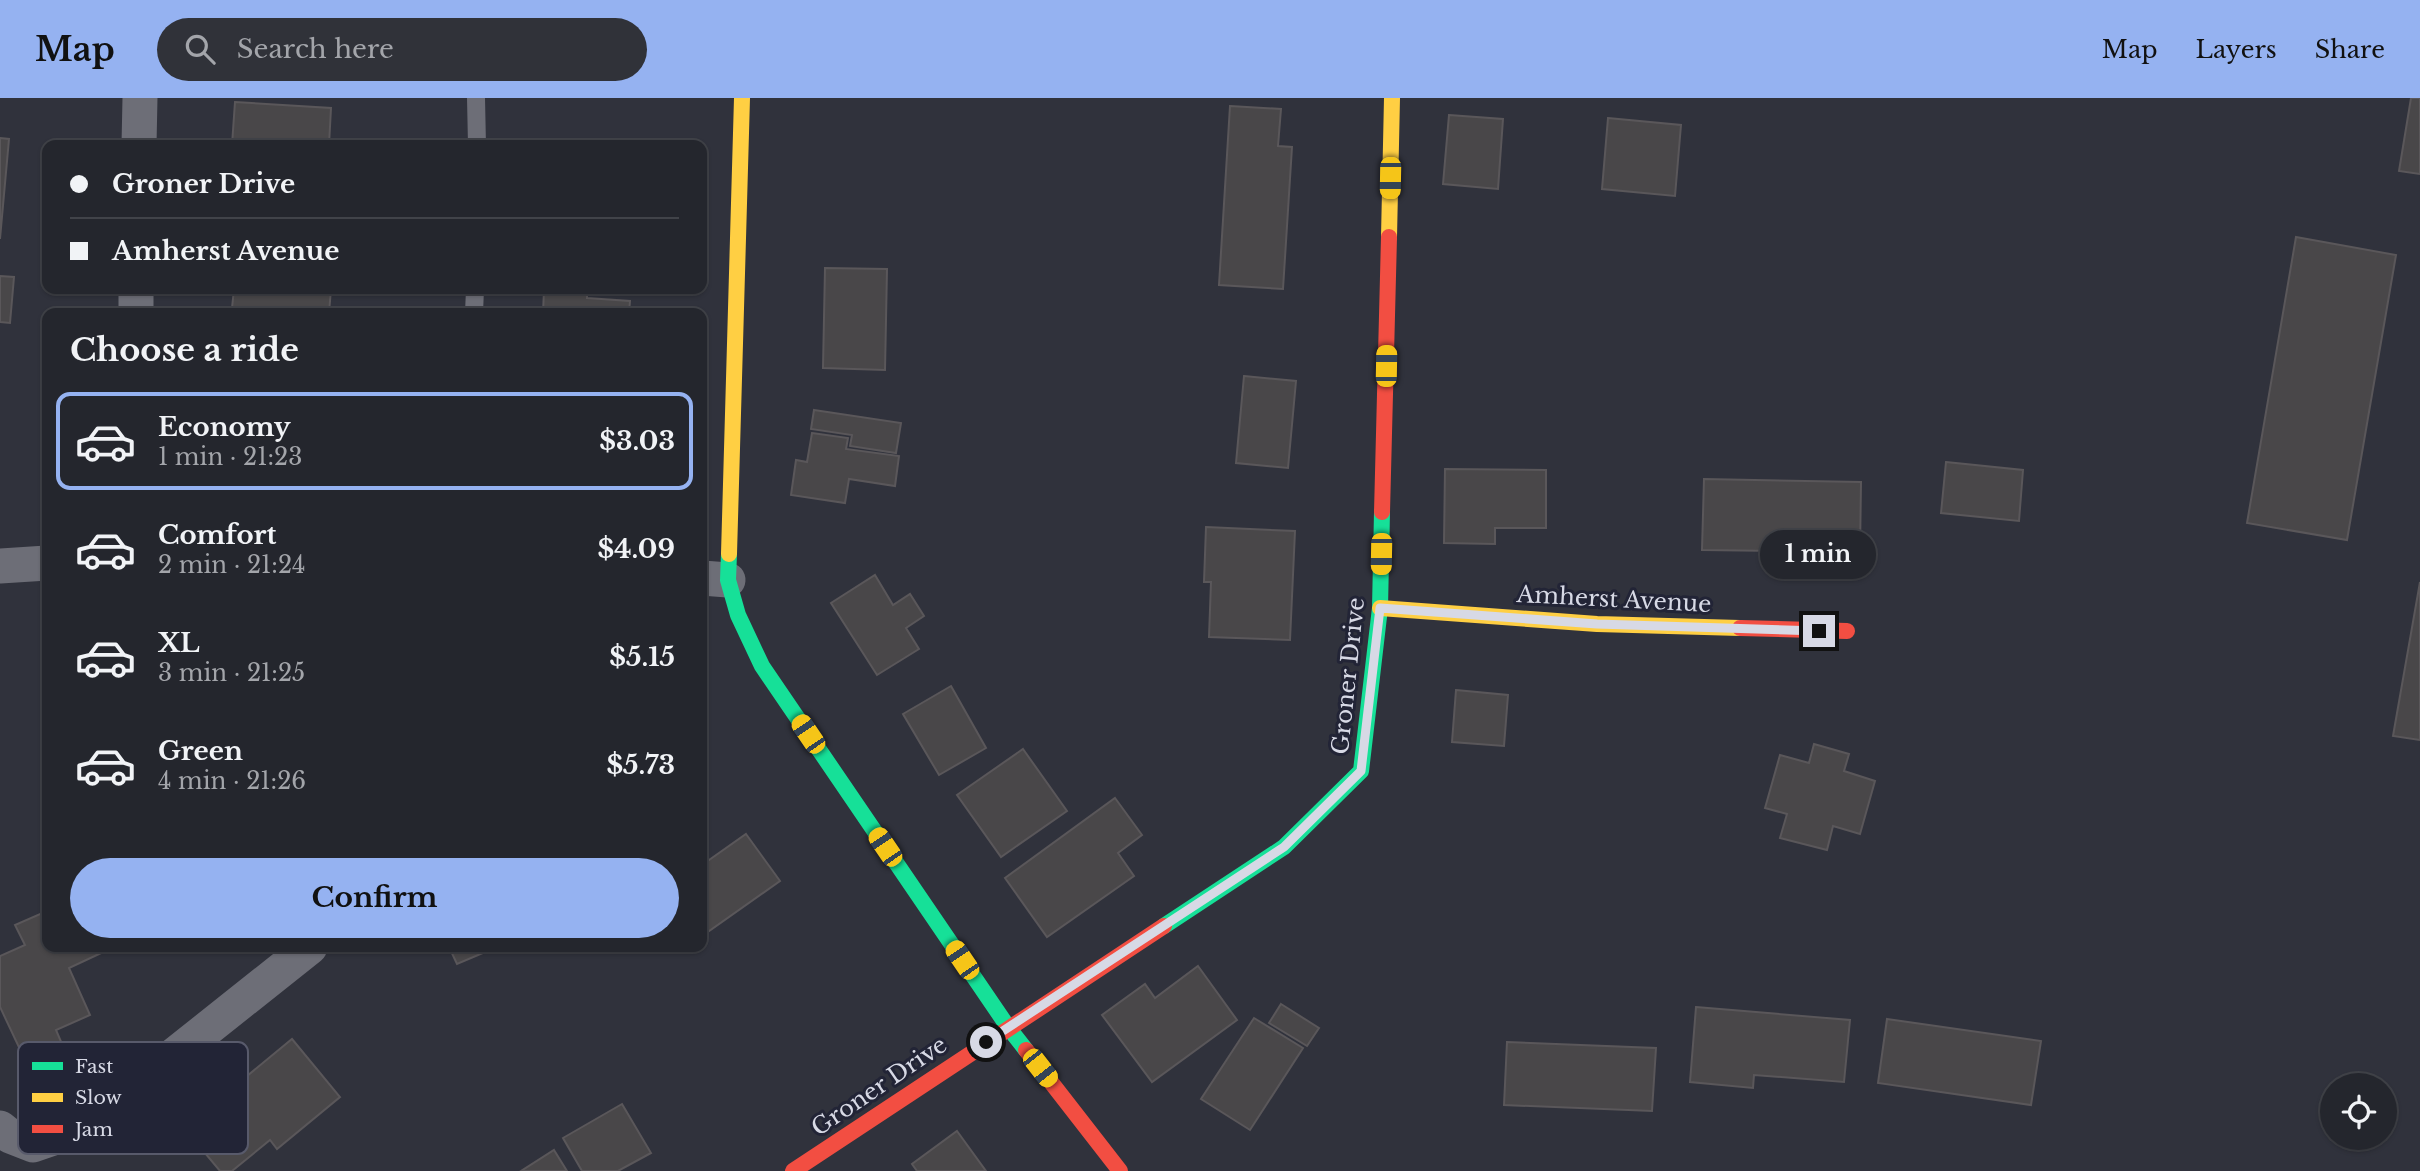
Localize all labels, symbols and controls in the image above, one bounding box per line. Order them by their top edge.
search box [157,18,647,81]
text: Map [35,29,115,70]
icon: search [181,30,219,68]
text: Search here [237,33,394,65]
text: Map [2102,35,2158,64]
text: Layers [2196,35,2277,64]
text: Share [2315,35,2385,64]
car [1380,157,1401,199]
text: Groner Drive [112,168,295,200]
text: Amherst Avenue [112,235,339,267]
text: Choose a ride [70,330,299,370]
car [1376,345,1397,387]
icon: car [74,410,137,473]
text: Economy [158,411,291,443]
text: $3.03 [599,425,675,457]
text: 1 min · 21:23 [158,443,302,471]
icon: car [74,518,137,581]
text: Comfort [158,519,276,551]
callout: 1 min [1761,530,1877,578]
text: $4.09 [598,533,675,565]
car [1371,533,1392,575]
text: 1 min [1785,540,1851,568]
text: 2 min · 21:24 [158,551,306,579]
street label: Amherst Avenue [1515,580,1712,618]
street label: Groner Drive [1326,596,1370,756]
route end [1803,615,1835,647]
icon: car [74,626,137,689]
text: XL [158,627,200,659]
text: $5.15 [609,641,675,673]
text: 3 min · 21:25 [158,659,305,687]
car [788,711,829,757]
icon: car [74,734,137,797]
text: Green [158,735,243,767]
text: $5.73 [606,749,675,781]
text: 4 min · 21:26 [158,767,306,795]
car [865,824,906,870]
button: Confirm [70,858,679,938]
car [942,937,983,983]
route start [970,1026,1002,1058]
street label: Groner Drive [806,1030,952,1142]
legend [18,1042,248,1154]
car [1019,1045,1062,1091]
text: Fast [75,1055,114,1078]
map controls [2320,1073,2397,1150]
button: locate [2320,1073,2397,1150]
text: Slow [75,1086,122,1109]
text: Jam [72,1118,113,1141]

